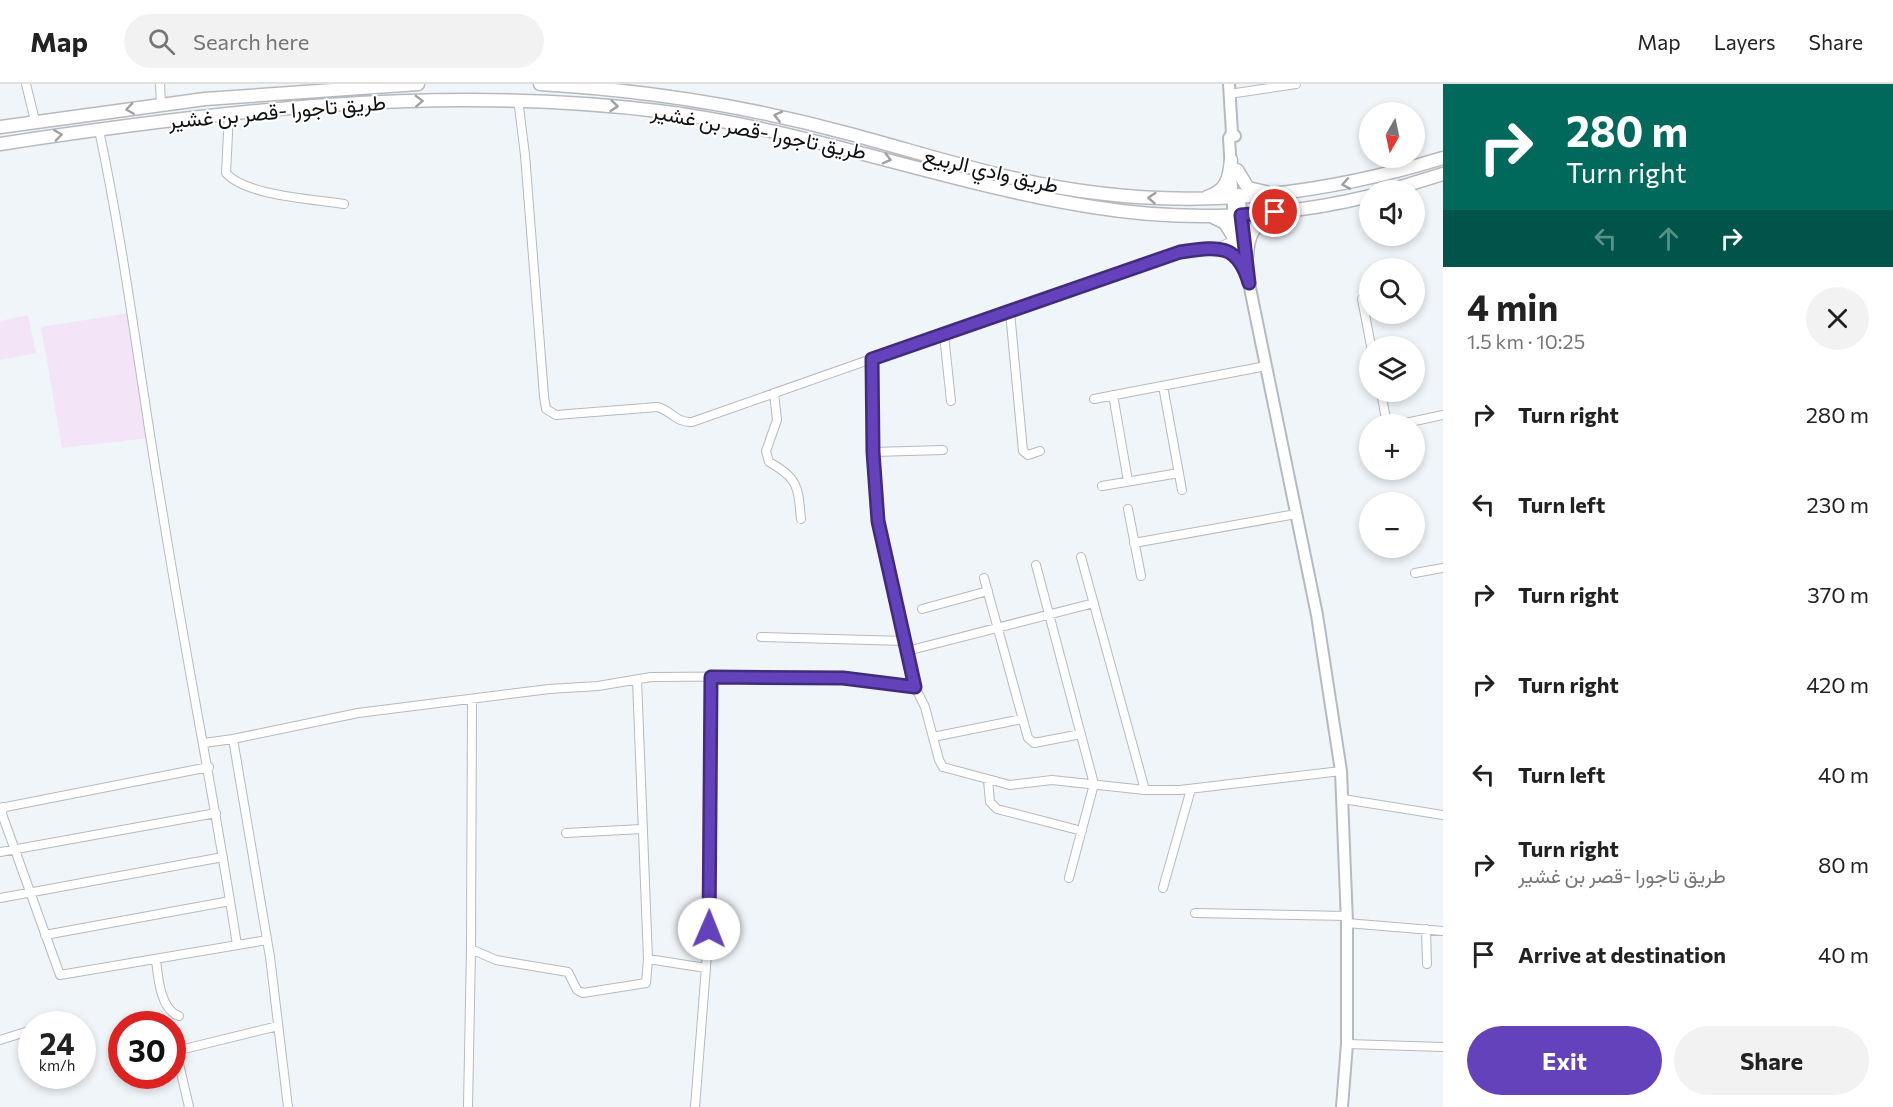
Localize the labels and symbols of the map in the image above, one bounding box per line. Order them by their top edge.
street label: طريق تاجورا -قصر بن غشير [166,89,387,135]
one-way arrow [415,94,424,107]
street label: طريق تاجورا -قصر بن غشير [648,97,869,166]
one-way arrow [609,99,618,112]
one-way arrow [125,102,134,114]
north arrow [1359,102,1425,168]
one-way arrow [773,110,783,123]
one-way arrow [53,129,62,141]
street label: طريق وادي الربيع [920,142,1061,203]
one-way arrow [882,151,892,164]
one-way arrow [1341,177,1351,189]
pin [1249,186,1300,237]
one-way arrow [1148,192,1157,205]
position arrow [677,897,741,961]
speed limit sign: 30 [108,1011,186,1089]

